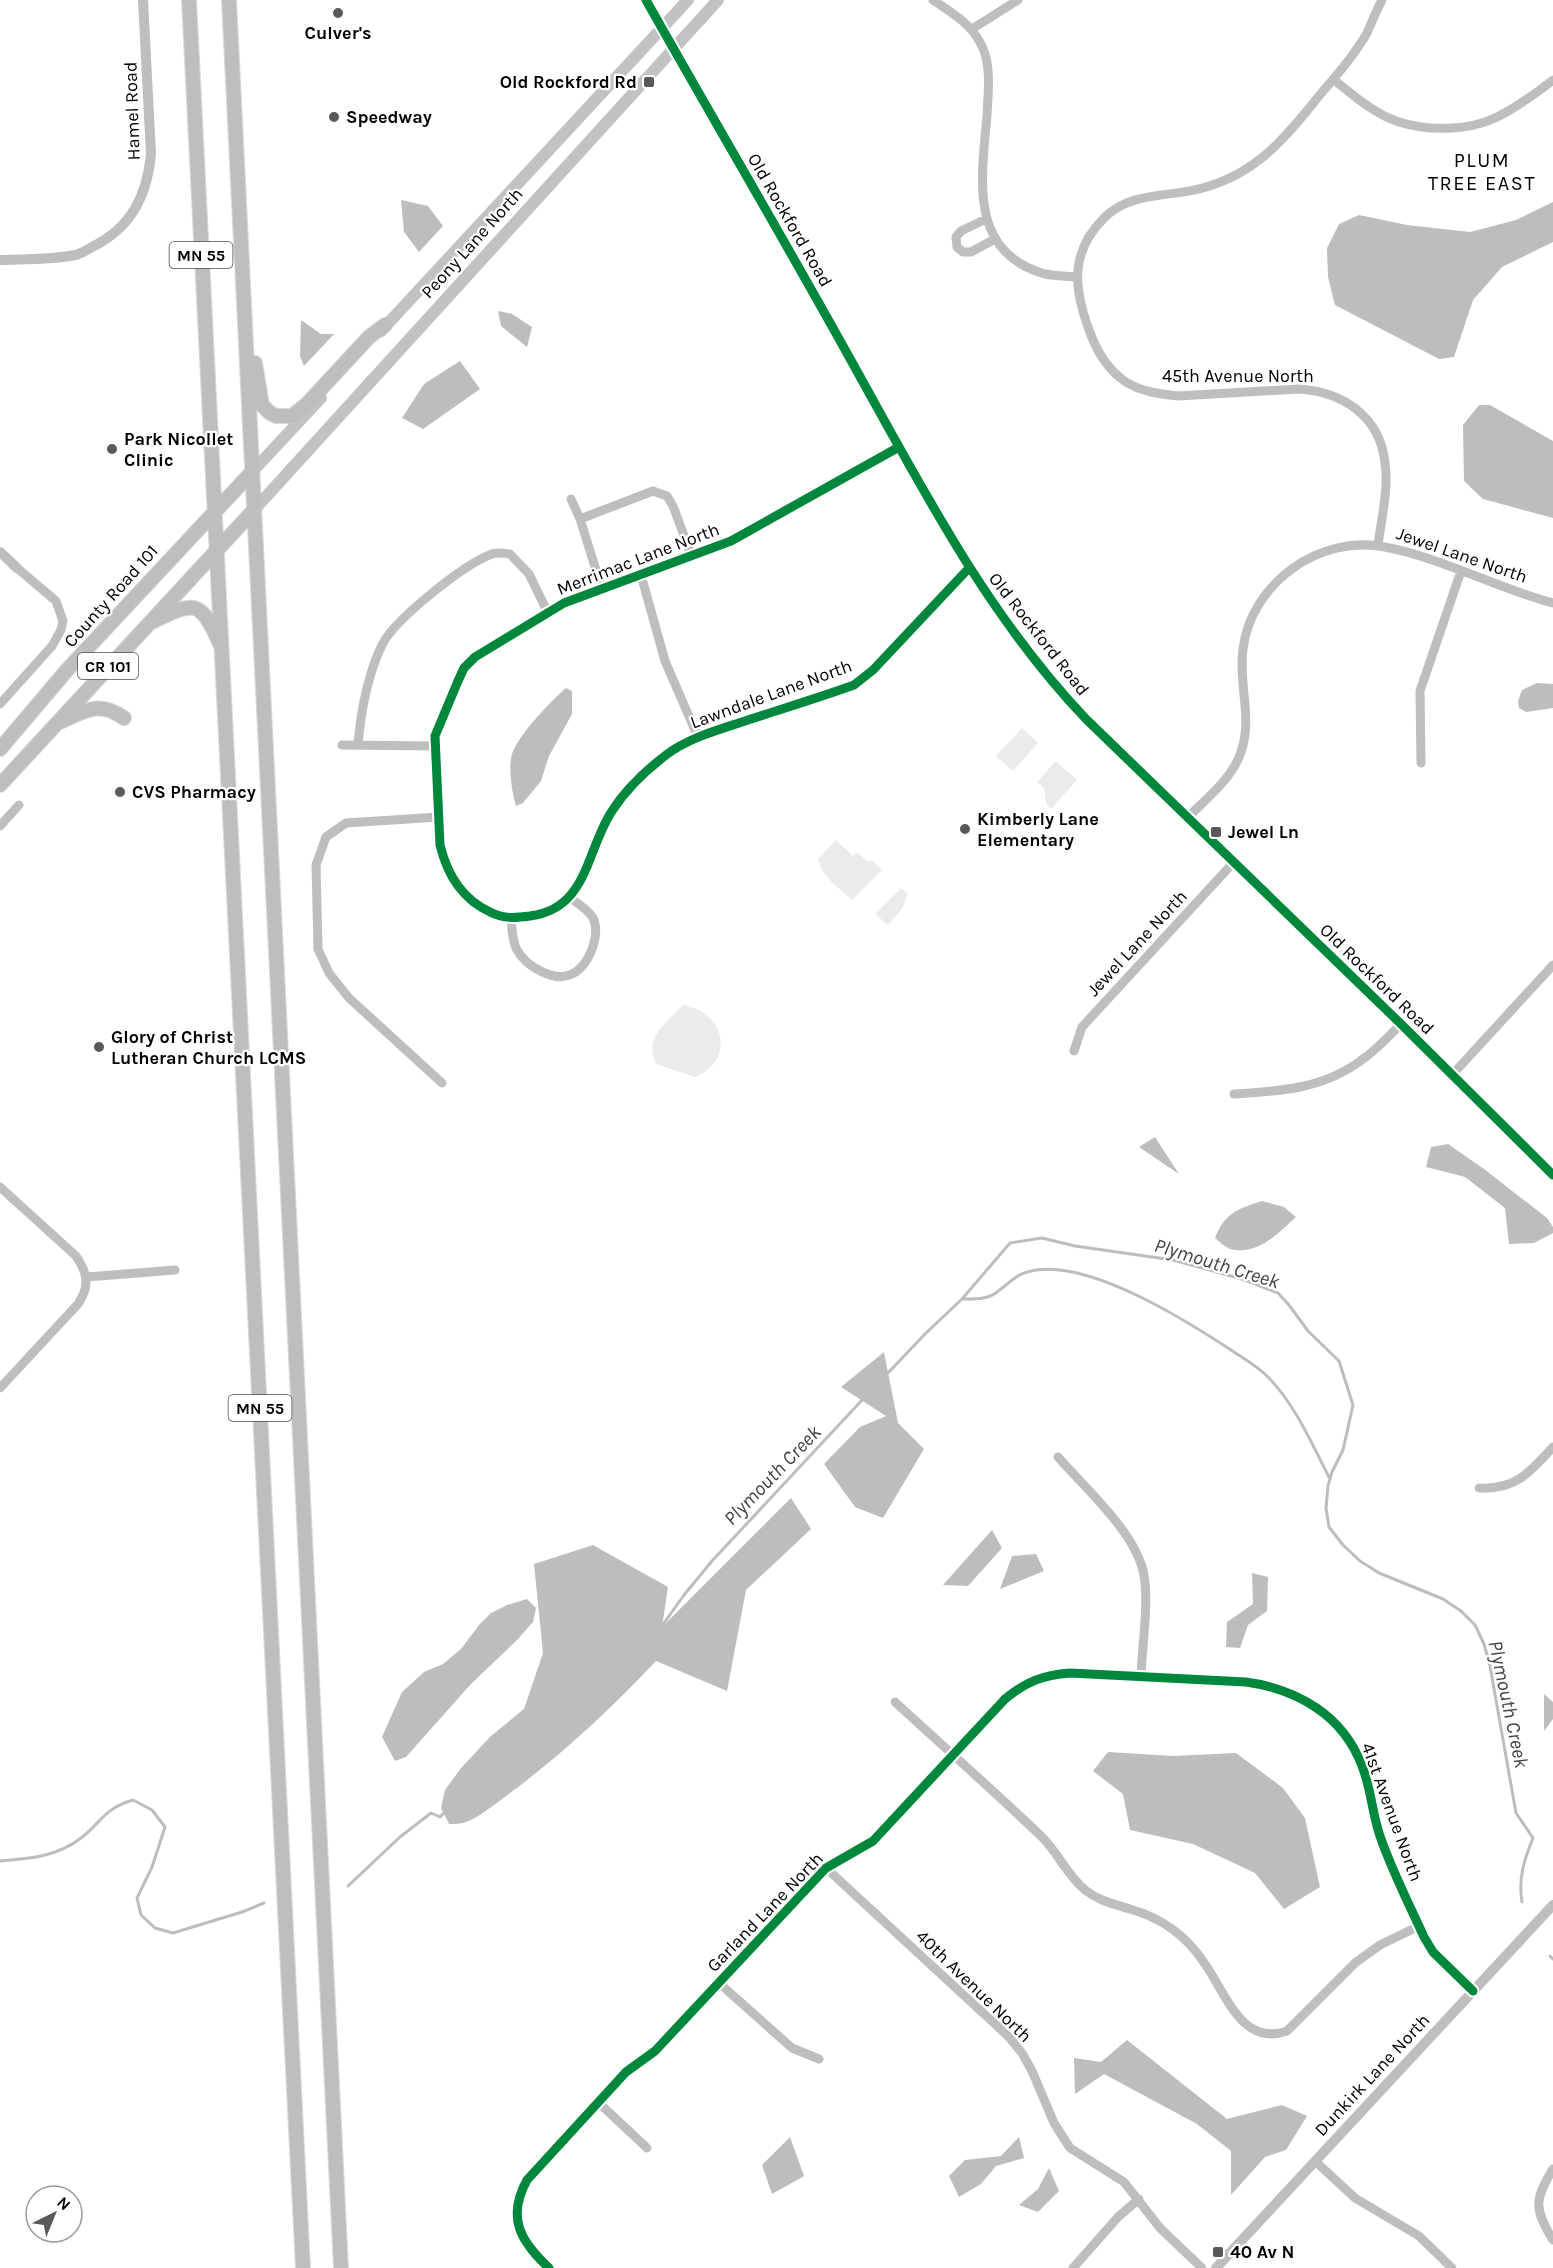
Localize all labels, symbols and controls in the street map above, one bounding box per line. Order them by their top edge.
marker: Culver's [331,6,345,20]
place label: Culver's [305,22,371,44]
street label: Hamel Road [119,61,145,161]
place label: Old Rockford Rd [500,71,637,93]
marker: Old Rockford Rd [642,75,656,89]
place label: Speedway [346,106,432,128]
marker: Speedway [327,110,341,124]
street label: Old Rockford Road [743,149,837,291]
district label: PLUM TREE EAST [1428,149,1536,195]
street label: Peony Lane North [416,183,528,303]
road number: MN 55 [170,242,232,268]
street label: 45th Avenue North [1162,365,1314,387]
place label: Park Nicollet Clinic [124,428,233,471]
marker: Park Nicollet Clinic [105,442,119,456]
street label: Merrimac Lane North [554,518,722,600]
street label: Jewel Lane North [1394,522,1530,588]
street label: County Road 101 [59,540,163,652]
street label: Old Rockford Road [984,568,1094,700]
road number: CR 101 [78,653,138,679]
street label: Lawndale Lane North [687,655,855,733]
place label: CVS Pharmacy [132,781,256,803]
marker: CVS Pharmacy [113,785,127,799]
place label: Kimberly Lane Elementary [977,808,1099,851]
place label: Jewel Ln [1228,821,1299,843]
marker: Kimberly Lane Elementary [958,822,972,836]
marker: Jewel Ln [1209,825,1223,839]
street label: Jewel Lane North [1082,885,1192,1001]
street label: Old Rockford Road [1315,919,1439,1039]
place label: Glory of Christ Lutheran Church LCMS [111,1026,306,1069]
marker: Glory of Christ Lutheran Church LCMS [92,1040,106,1054]
water label: Plymouth Creek [1151,1234,1283,1294]
road number: MN 55 [228,1395,292,1421]
water label: Plymouth Creek [719,1420,826,1530]
water label: Plymouth Creek [1484,1638,1533,1771]
street label: 41st Avenue North [1357,1739,1427,1885]
street label: Garland Lane North [702,1848,828,1976]
street label: 40th Avenue North [912,1925,1036,2047]
street label: Dunkirk Lane North [1310,2009,1434,2141]
north arrow [24,2184,84,2244]
text: N [53,2193,75,2214]
place label: 40 Av N [1230,2241,1294,2263]
marker: 40 Av N [1211,2245,1225,2259]

